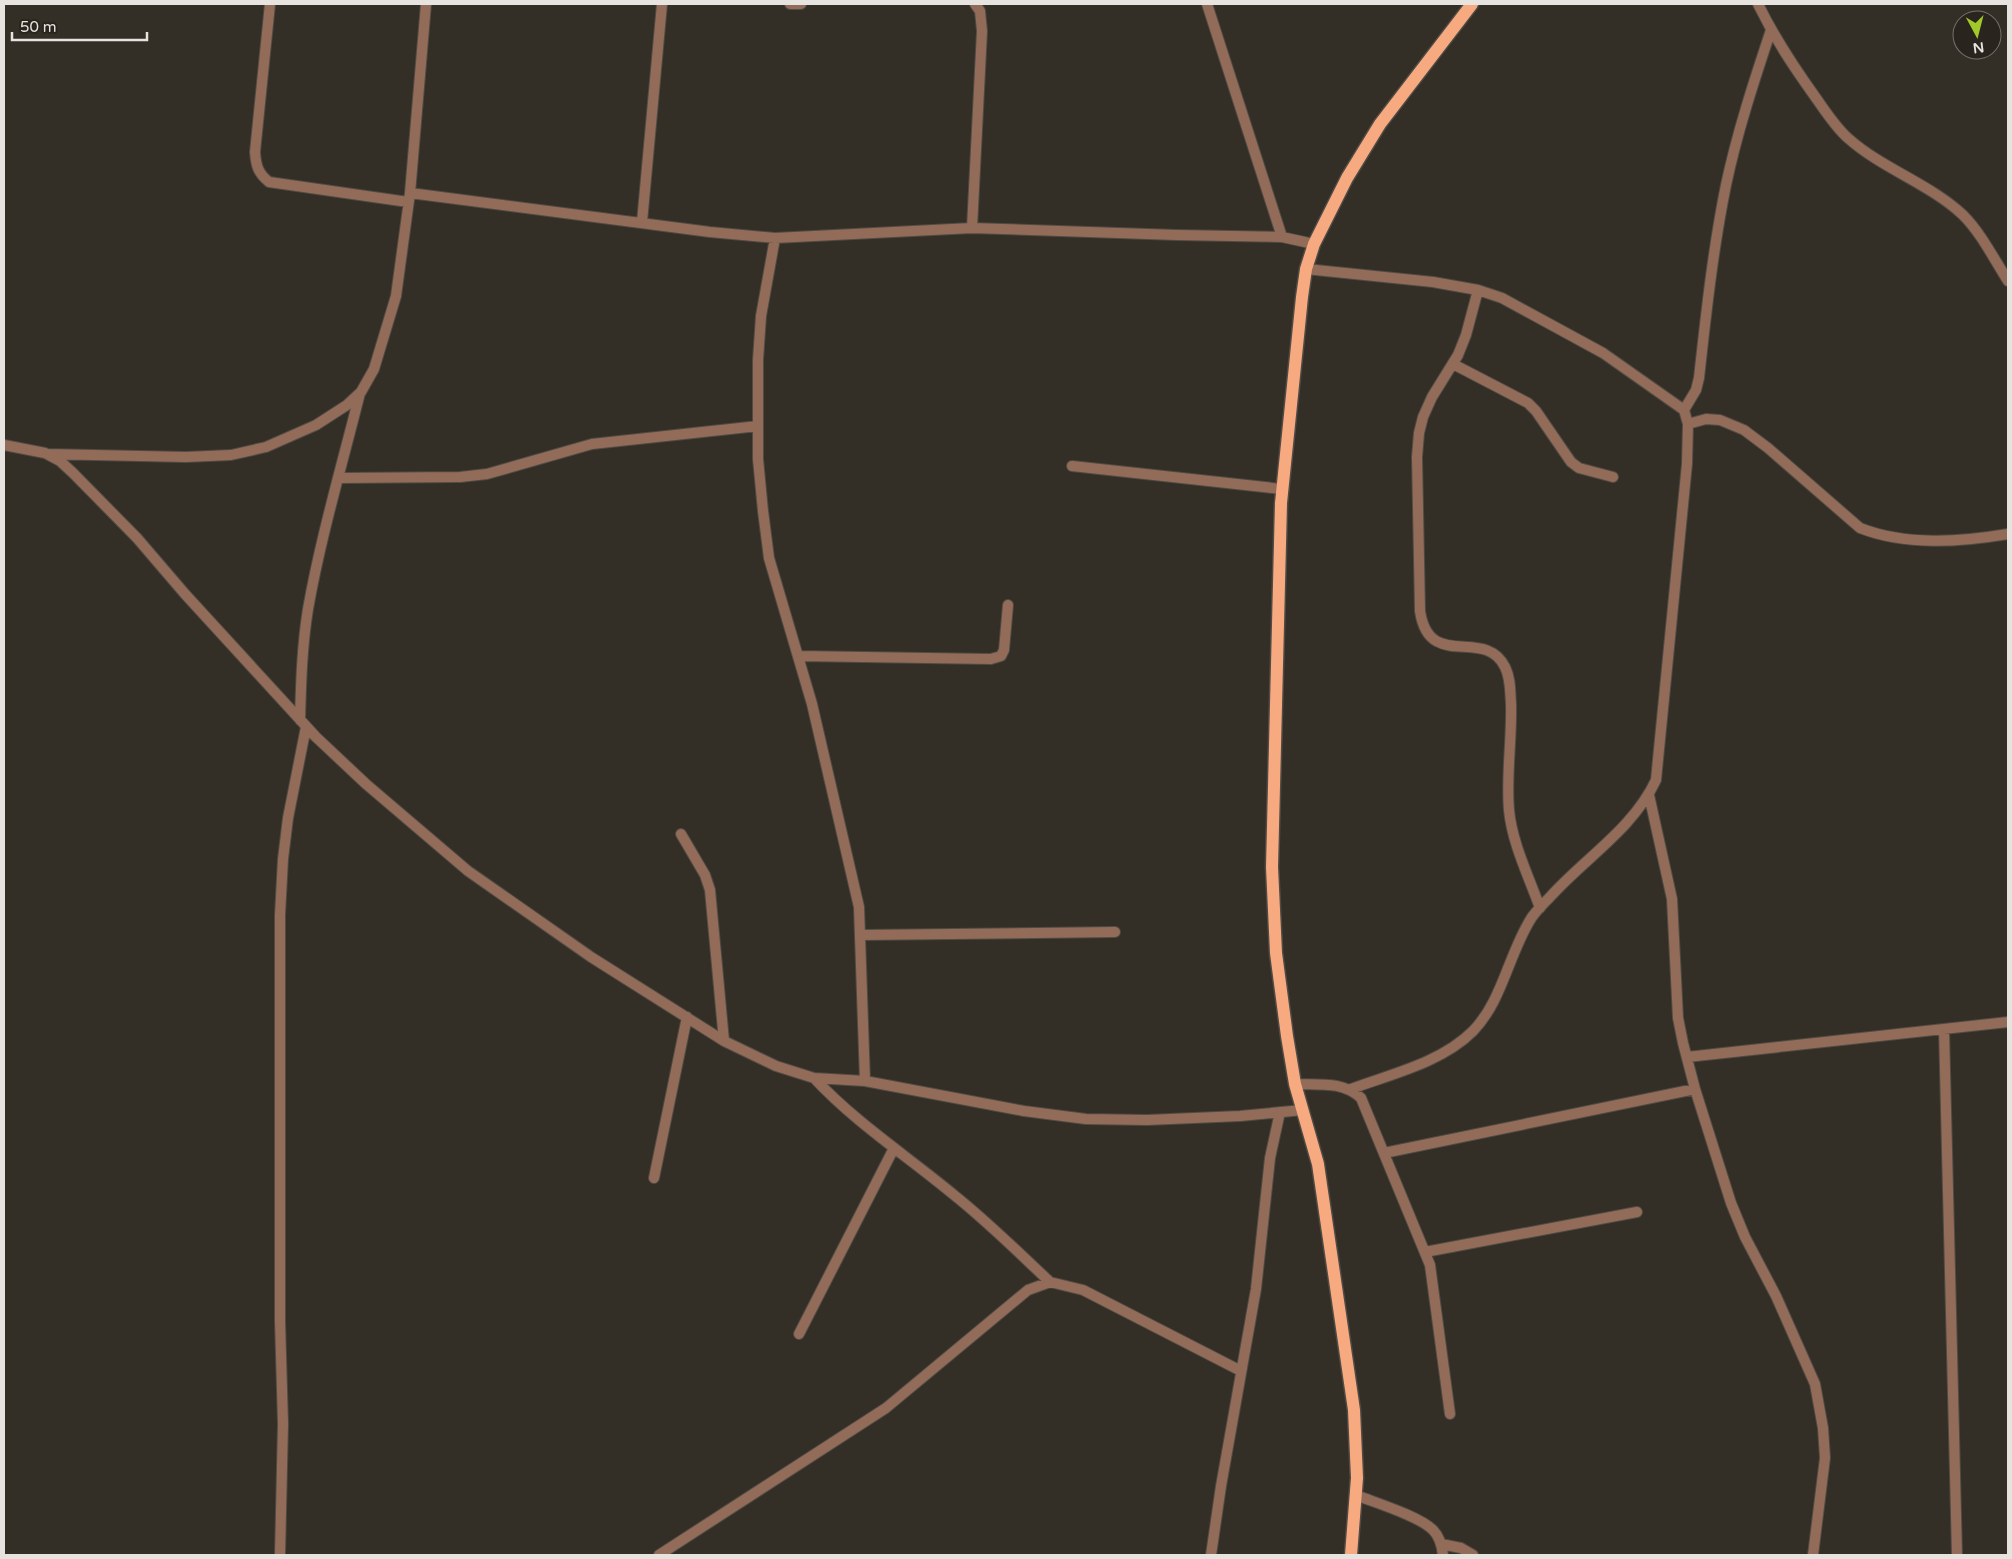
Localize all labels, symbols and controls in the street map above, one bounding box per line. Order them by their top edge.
scale bar [12,10,148,42]
north arrow [1952,10,2002,60]
text: 50 m [20,18,57,36]
text: N [1972,38,1985,57]

